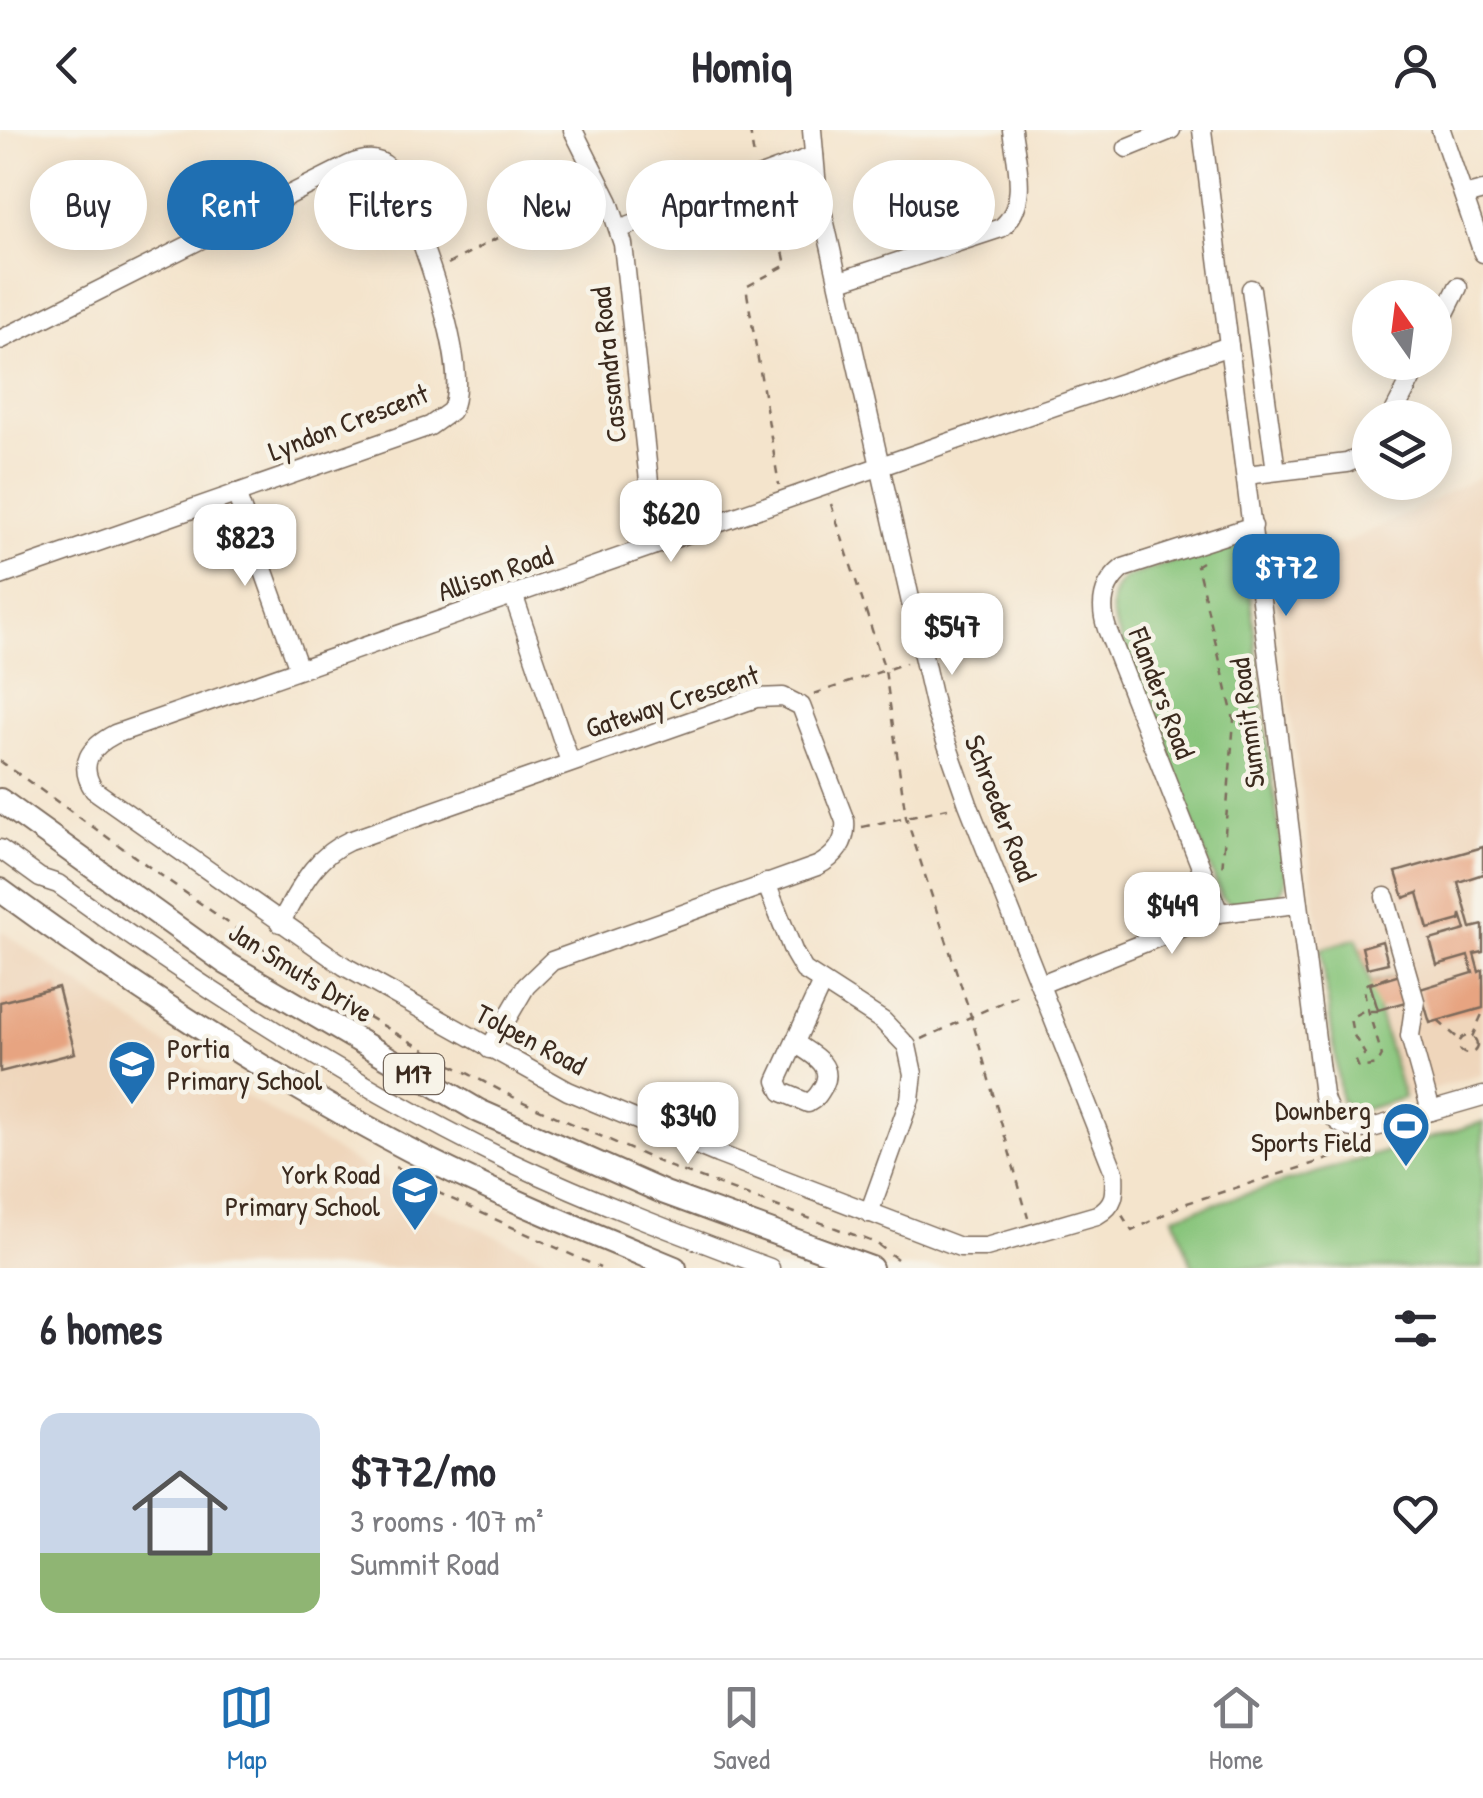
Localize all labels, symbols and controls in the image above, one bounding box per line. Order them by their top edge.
text: Homiq [691,35,792,96]
icon: back [40,38,95,93]
icon: person [1388,38,1443,93]
chip: Buy [30,160,147,250]
chip: Rent [167,160,294,250]
chip: Filters [314,160,467,250]
chip: New [487,160,606,250]
chip: Apartment [626,160,833,250]
chip: House [853,160,995,250]
north arrow [1352,280,1452,380]
map controls [1352,280,1452,500]
street label: Cassandra Road [581,285,635,445]
street label: Lyndon Crescent [263,374,434,470]
button: layers [1352,400,1452,500]
pin: $620 [612,480,730,565]
text: $620 [642,491,700,534]
pin: $823 [186,504,304,589]
text: $823 [215,515,275,558]
pin: $772 [1227,534,1345,619]
street label: Allison Road [433,536,558,610]
text: $772 [1255,545,1317,588]
pin: $547 [893,593,1011,678]
text: $547 [923,604,981,647]
street label: Flanders Road [1119,621,1204,764]
street label: Gateway Crescent [581,655,764,747]
street label: Summit Road [1220,656,1274,790]
street label: Schroeder Road [956,729,1046,887]
pin: $449 [1113,872,1231,957]
text: $449 [1146,883,1198,926]
street label: Jan Smuts Drive [222,913,380,1031]
street label: Tolpen Road [469,994,593,1084]
place label: Portia Primary School [167,1029,323,1099]
school or university icon: Portia Primary School [106,1038,158,1106]
road number: M17 [384,1054,444,1094]
pin: $340 [629,1082,747,1167]
place label: Downberg Sports Field [1251,1091,1371,1161]
text: $340 [660,1093,716,1136]
sports icon: Downberg Sports Field [1380,1100,1432,1168]
place label: York Road Primary School [225,1155,381,1225]
school or university icon: York Road Primary School [389,1164,441,1232]
text: 6 homes [40,1300,162,1357]
icon: filters [1388,1301,1443,1356]
text: $772/mo [350,1442,496,1499]
icon: home [120,1453,240,1573]
icon: heart [1388,1486,1443,1541]
text: 3 rooms · 107 m² [350,1499,543,1542]
text: Summit Road [350,1542,499,1585]
tab: Map [219,1680,274,1778]
tab: Saved [713,1680,770,1778]
tab: Home [1209,1680,1264,1778]

